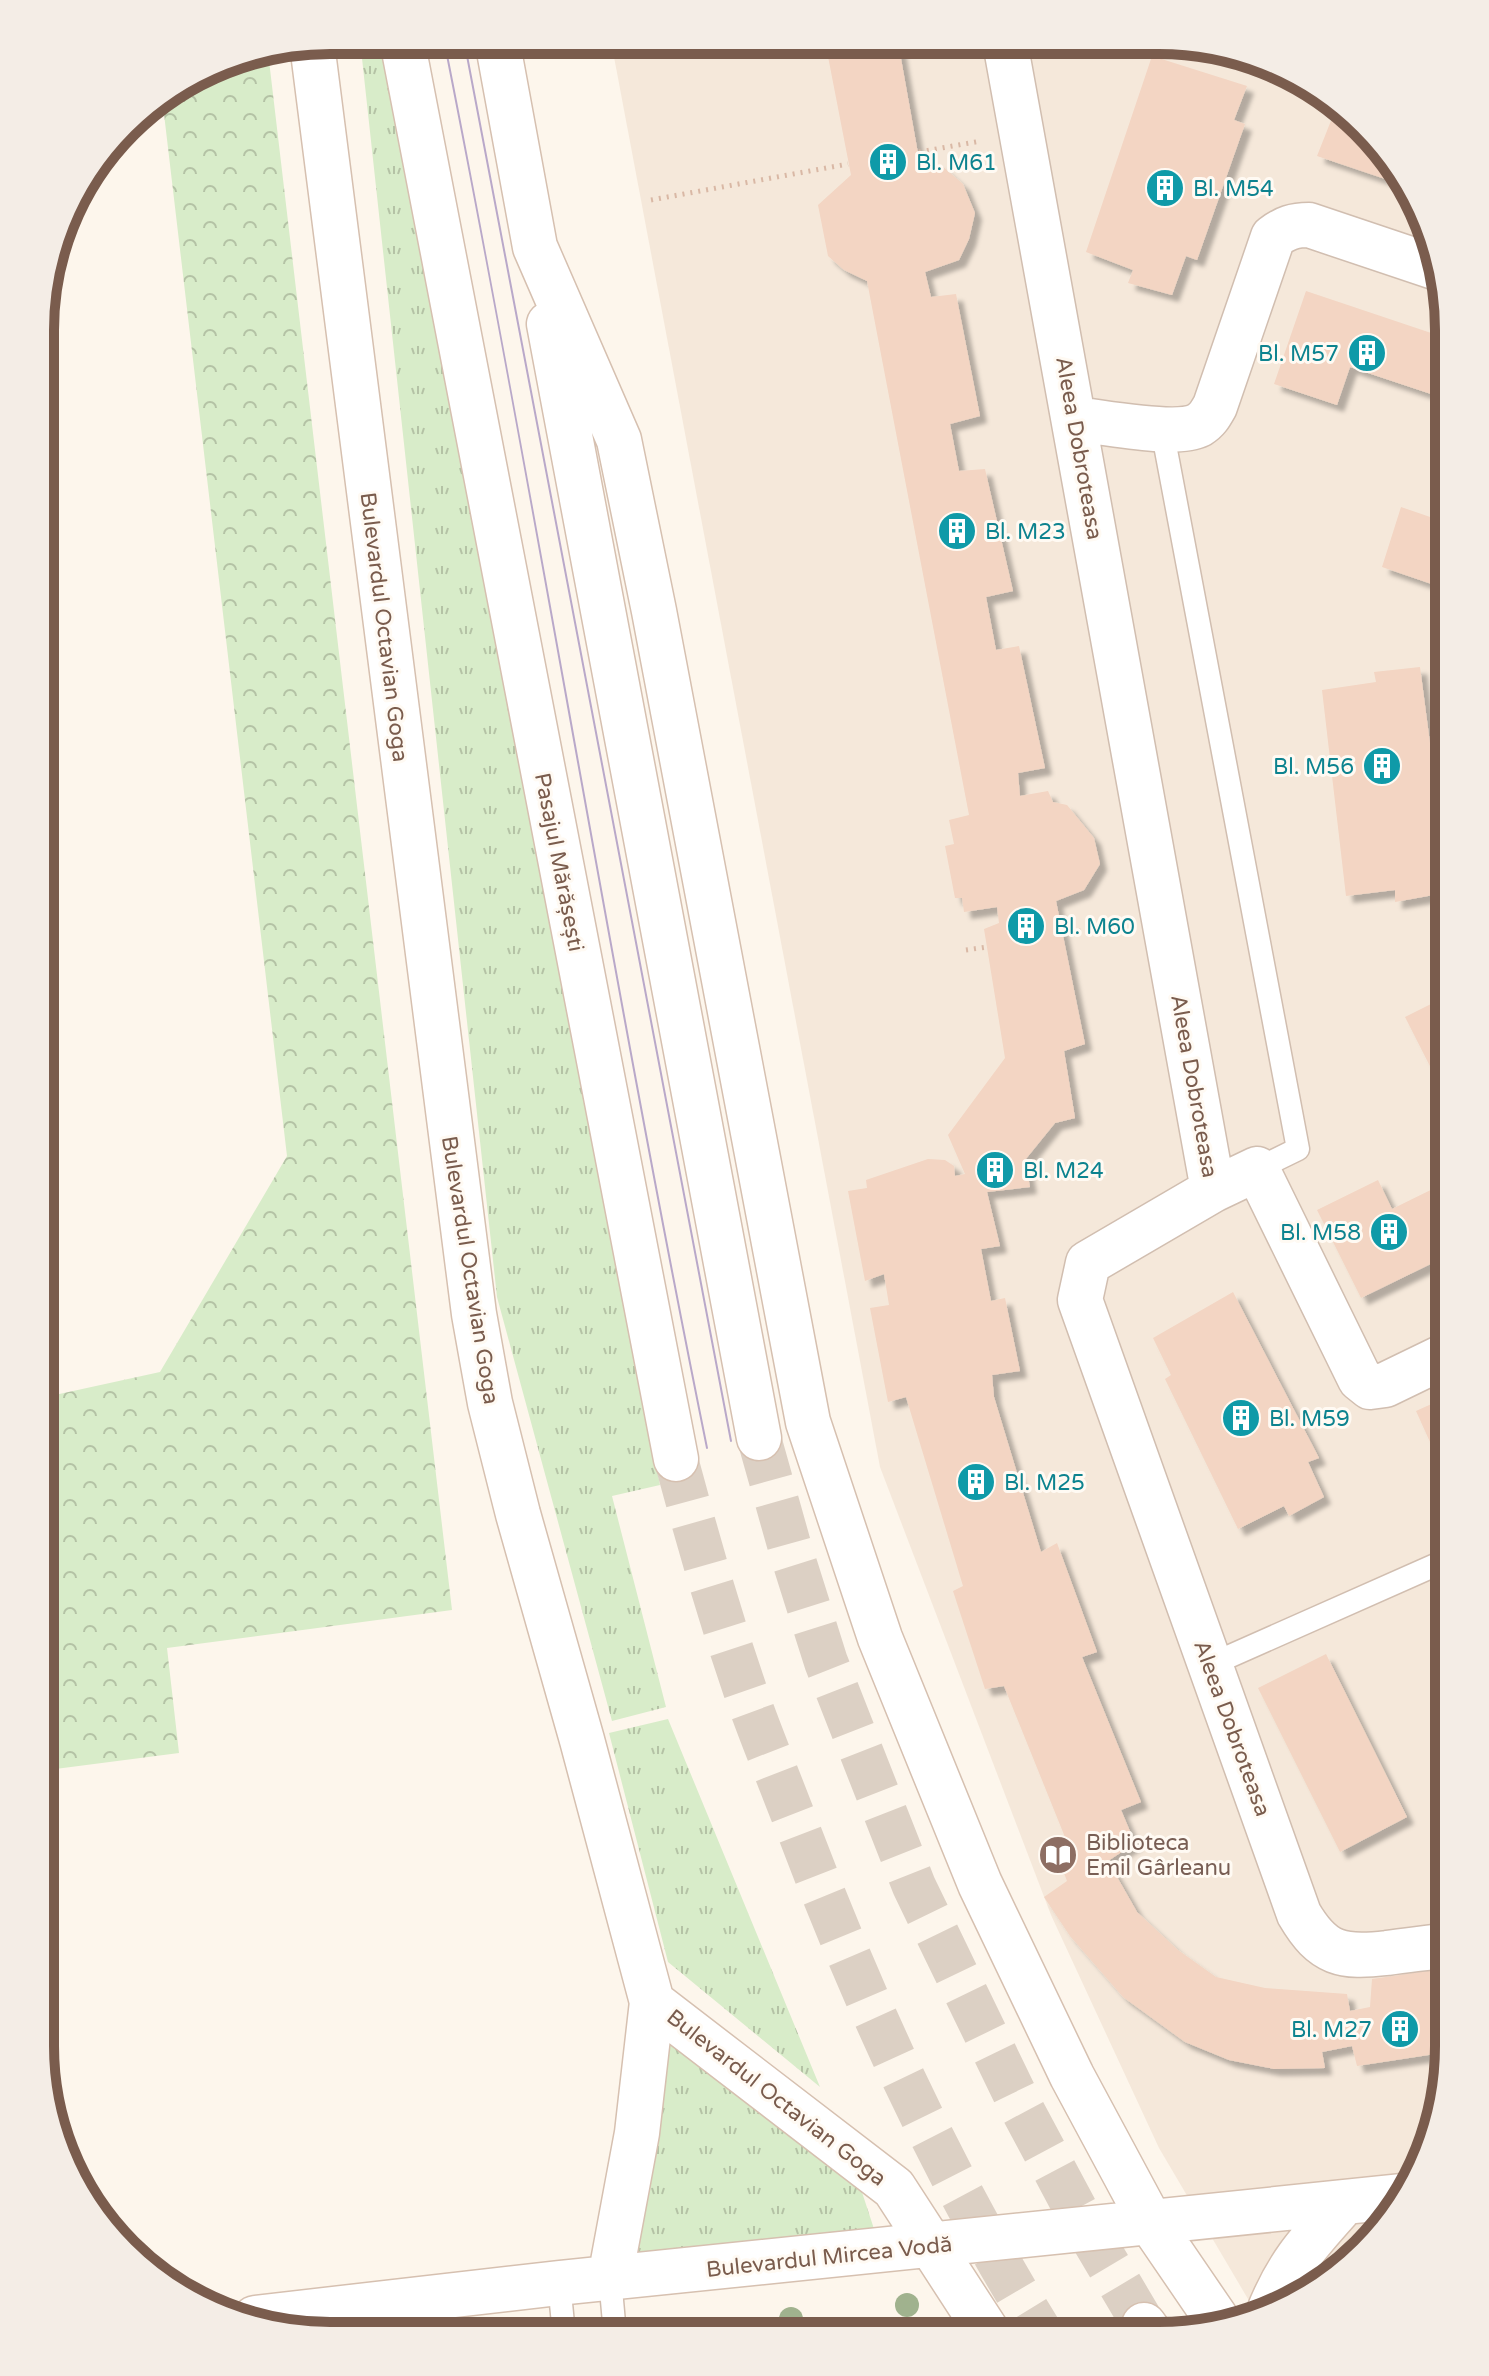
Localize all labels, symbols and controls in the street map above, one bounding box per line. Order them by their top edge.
building icon: Bl. M61 [867,141,909,183]
place label: Bl. M61 [916,150,997,176]
building icon: Bl. M54 [1144,167,1186,209]
place label: Bl. M54 [1193,176,1274,202]
building icon: Bl. M57 [1346,332,1388,374]
place label: Bl. M57 [1258,341,1339,367]
street label: Aleea Dobroteasa [1050,355,1108,542]
street label: Bulevardul Octavian Goga [355,491,413,763]
building icon: Bl. M23 [936,510,978,552]
place label: Bl. M23 [985,519,1066,545]
building icon: Bl. M56 [1361,745,1403,787]
place label: Bl. M56 [1273,754,1354,780]
street label: Pasajul Mărășești [529,771,589,954]
building icon: Bl. M60 [1005,905,1047,947]
place label: Bl. M60 [1054,914,1135,940]
street label: Aleea Dobroteasa [1165,993,1223,1180]
street label: Bulevardul Octavian Goga [436,1134,504,1406]
building icon: Bl. M24 [974,1149,1016,1191]
place label: Bl. M24 [1023,1158,1104,1184]
building icon: Bl. M58 [1368,1211,1410,1253]
place label: Bl. M58 [1280,1220,1361,1246]
building icon: Bl. M59 [1220,1397,1262,1439]
place label: Bl. M59 [1269,1406,1350,1432]
building icon: Bl. M25 [955,1461,997,1503]
place label: Bl. M25 [1004,1470,1085,1496]
street label: Aleea Dobroteasa [1188,1637,1276,1820]
place label: Biblioteca Emil Gârleanu [1086,1830,1231,1881]
library icon: Biblioteca Emil Gârleanu [1037,1834,1079,1876]
street label: Bulevardul Octavian Goga [661,2004,891,2192]
building icon: Bl. M27 [1379,2008,1421,2050]
place label: Bl. M27 [1291,2017,1372,2043]
street label: Bulevardul Mircea Vodă [705,2231,953,2283]

